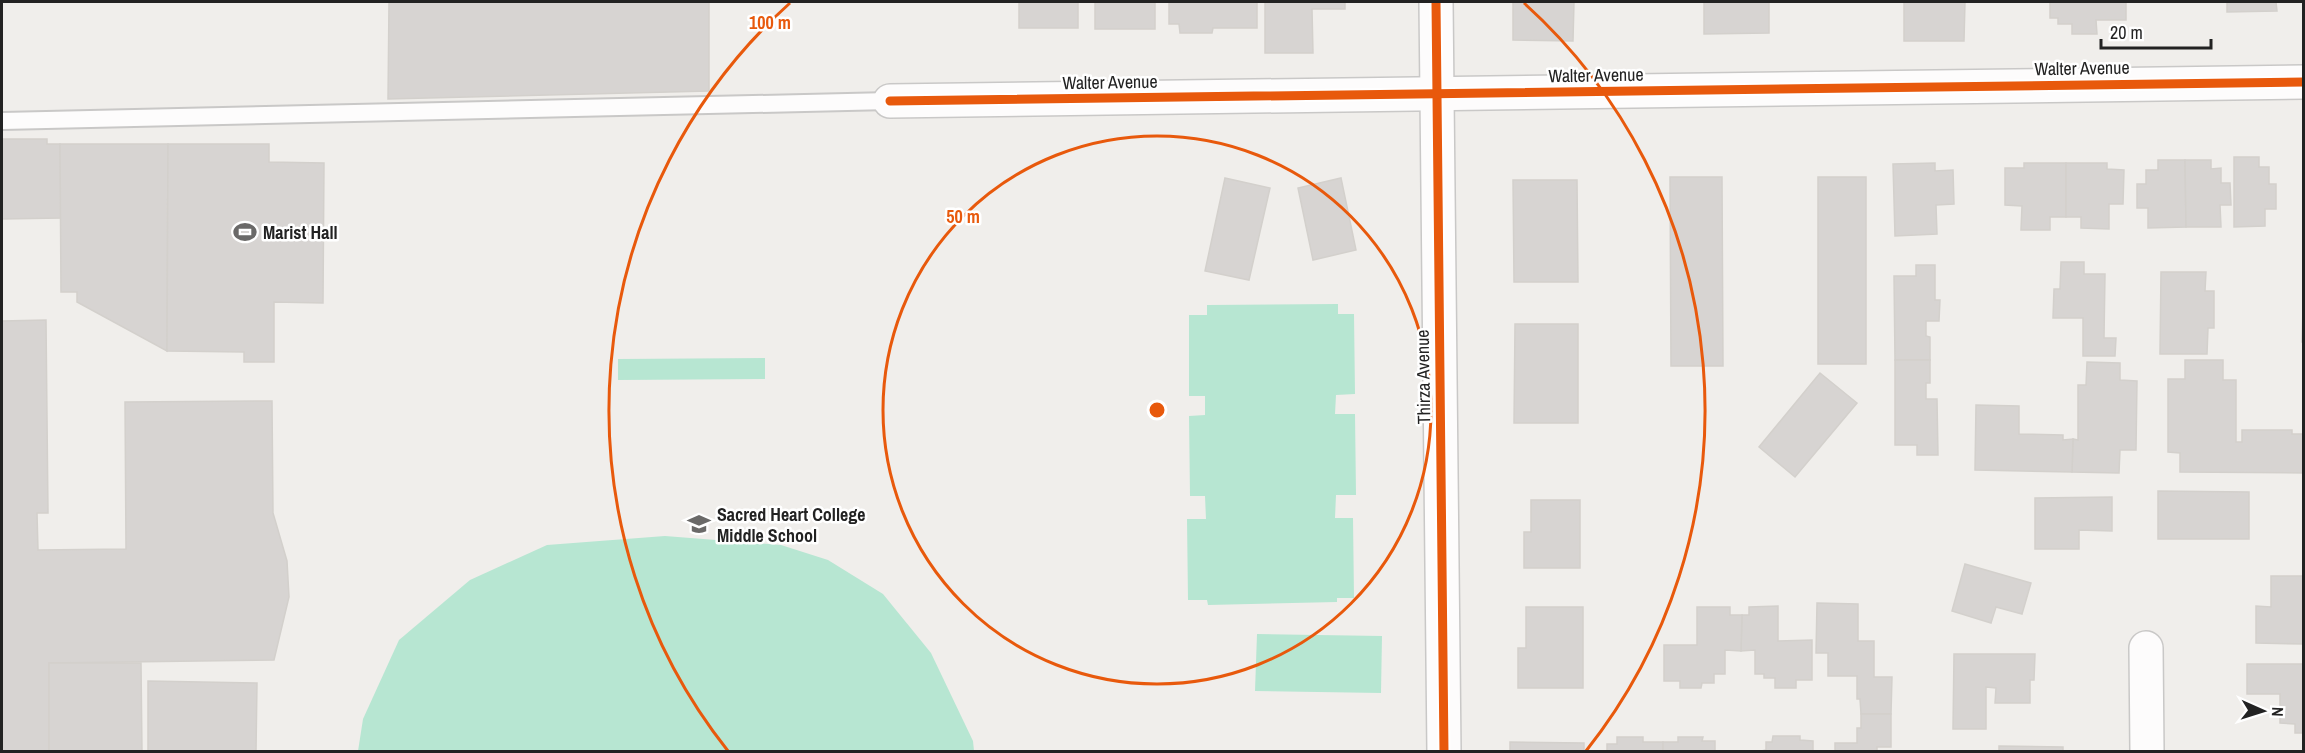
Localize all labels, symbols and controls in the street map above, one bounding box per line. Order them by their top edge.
text: 100 m [749,10,791,35]
scale bar [2101,12,2210,50]
text: 20 m [2110,20,2143,45]
street label: Walter Avenue [2034,55,2130,81]
street label: Walter Avenue [1548,62,1644,88]
street label: Walter Avenue [1062,69,1158,95]
text: 50 m [946,204,980,229]
sports icon: Marist Hall [232,219,258,245]
place label: Marist Hall [263,220,338,245]
street label: Thirza Avenue [1410,329,1436,425]
centre of rings [1147,400,1167,420]
place label: Sacred Heart College Middle School [717,502,865,548]
school or university icon: Sacred Heart College Middle School [686,511,712,537]
north arrow [2233,681,2293,741]
text: N [2267,706,2289,717]

